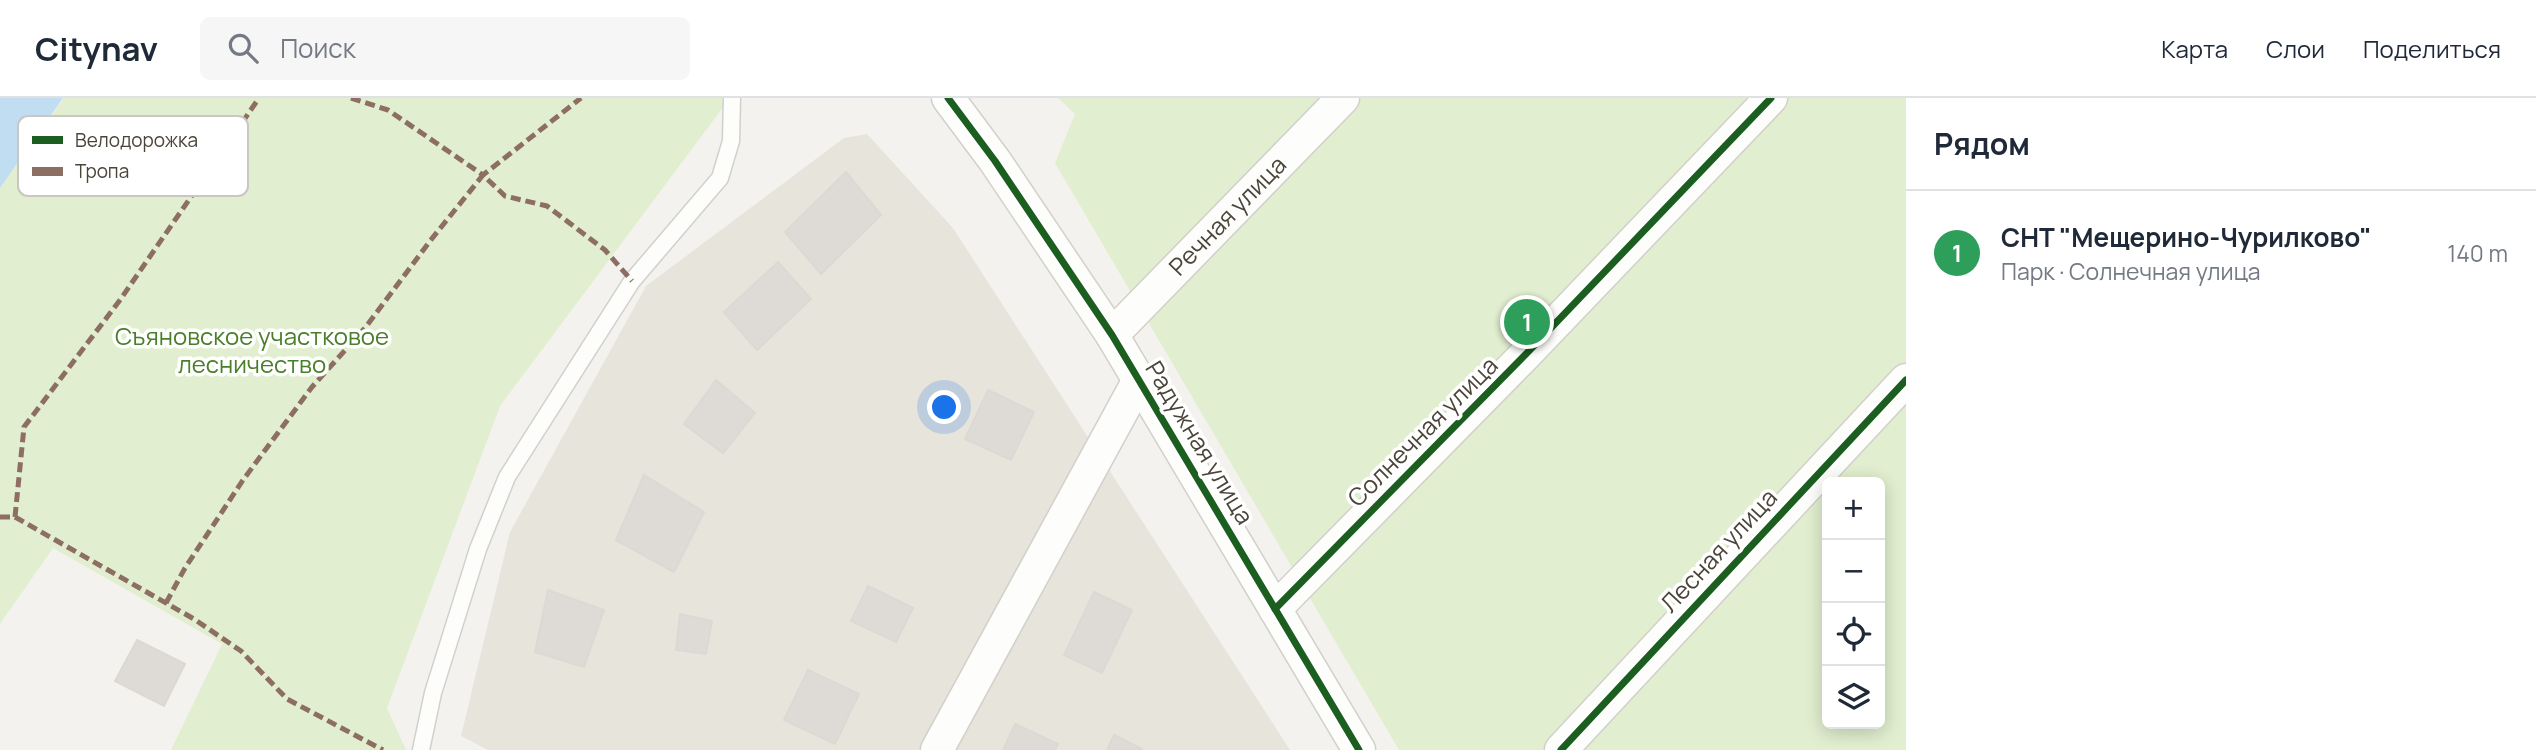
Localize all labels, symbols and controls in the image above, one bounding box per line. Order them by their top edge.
search box [200,17,690,80]
text: Citynav [35,26,158,71]
icon: search [224,29,262,67]
text: Поиск [280,30,356,66]
text: Карта [2161,32,2228,65]
text: Слои [2266,32,2325,65]
text: Поделиться [2363,32,2501,65]
legend [18,116,248,196]
text: Рядом [1934,123,2030,164]
text: Велодорожка [75,127,198,153]
street label: Речная улица [1161,148,1293,282]
text: Тропа [75,158,129,184]
text: СНТ "Мещерино-Чурилково" [2001,219,2372,255]
text: 1 [1952,237,1962,269]
text: 140 m [2447,237,2508,269]
text: Парк · Солнечная улица [2001,255,2261,287]
pin: 1 [1504,296,1550,348]
park label: Съяновское участковое лесничество [115,319,389,380]
street label: Солнечная улица [1340,349,1504,513]
street label: Радужная улица [1139,354,1262,530]
your location [927,390,961,424]
map controls [1822,477,1885,729]
button: + [1822,477,1885,540]
street label: Лесная улица [1652,481,1784,619]
button: − [1822,540,1885,603]
button: locate [1822,603,1885,666]
button: layers [1822,666,1885,729]

